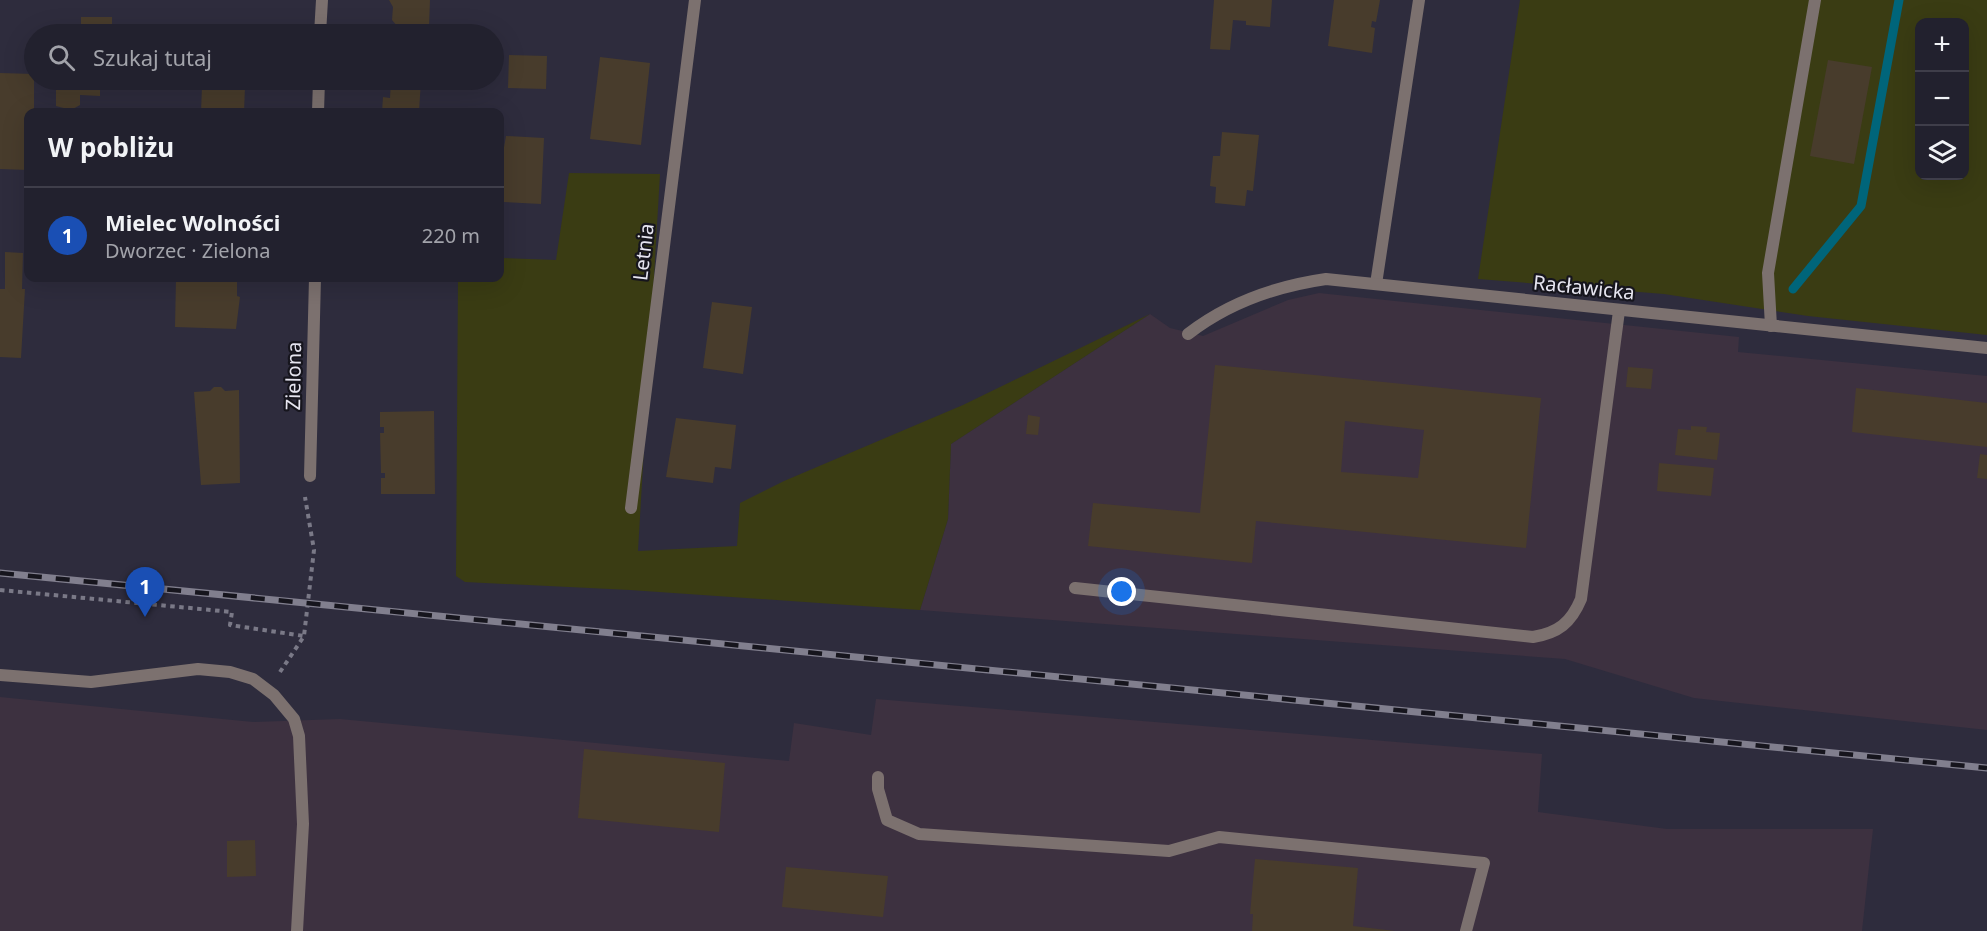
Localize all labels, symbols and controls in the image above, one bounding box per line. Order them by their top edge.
map controls [1915,18,1969,180]
button: + [1915,18,1969,72]
search box [24,24,504,90]
icon: search [45,41,78,74]
text: Szukaj tutaj [93,42,212,72]
button: − [1915,72,1969,126]
button: layers [1915,126,1969,180]
text: W pobliżu [48,129,174,165]
text: Mielec Wolności [105,207,280,237]
text: 1 [62,222,73,249]
text: 220 m [422,222,480,249]
street label: Letnia [626,222,660,282]
text: Dworzec · Zielona [105,237,270,264]
street label: Racławicka [1532,268,1636,306]
street label: Zielona [279,341,307,411]
pin: 1 [126,568,164,617]
your location [1107,577,1136,606]

